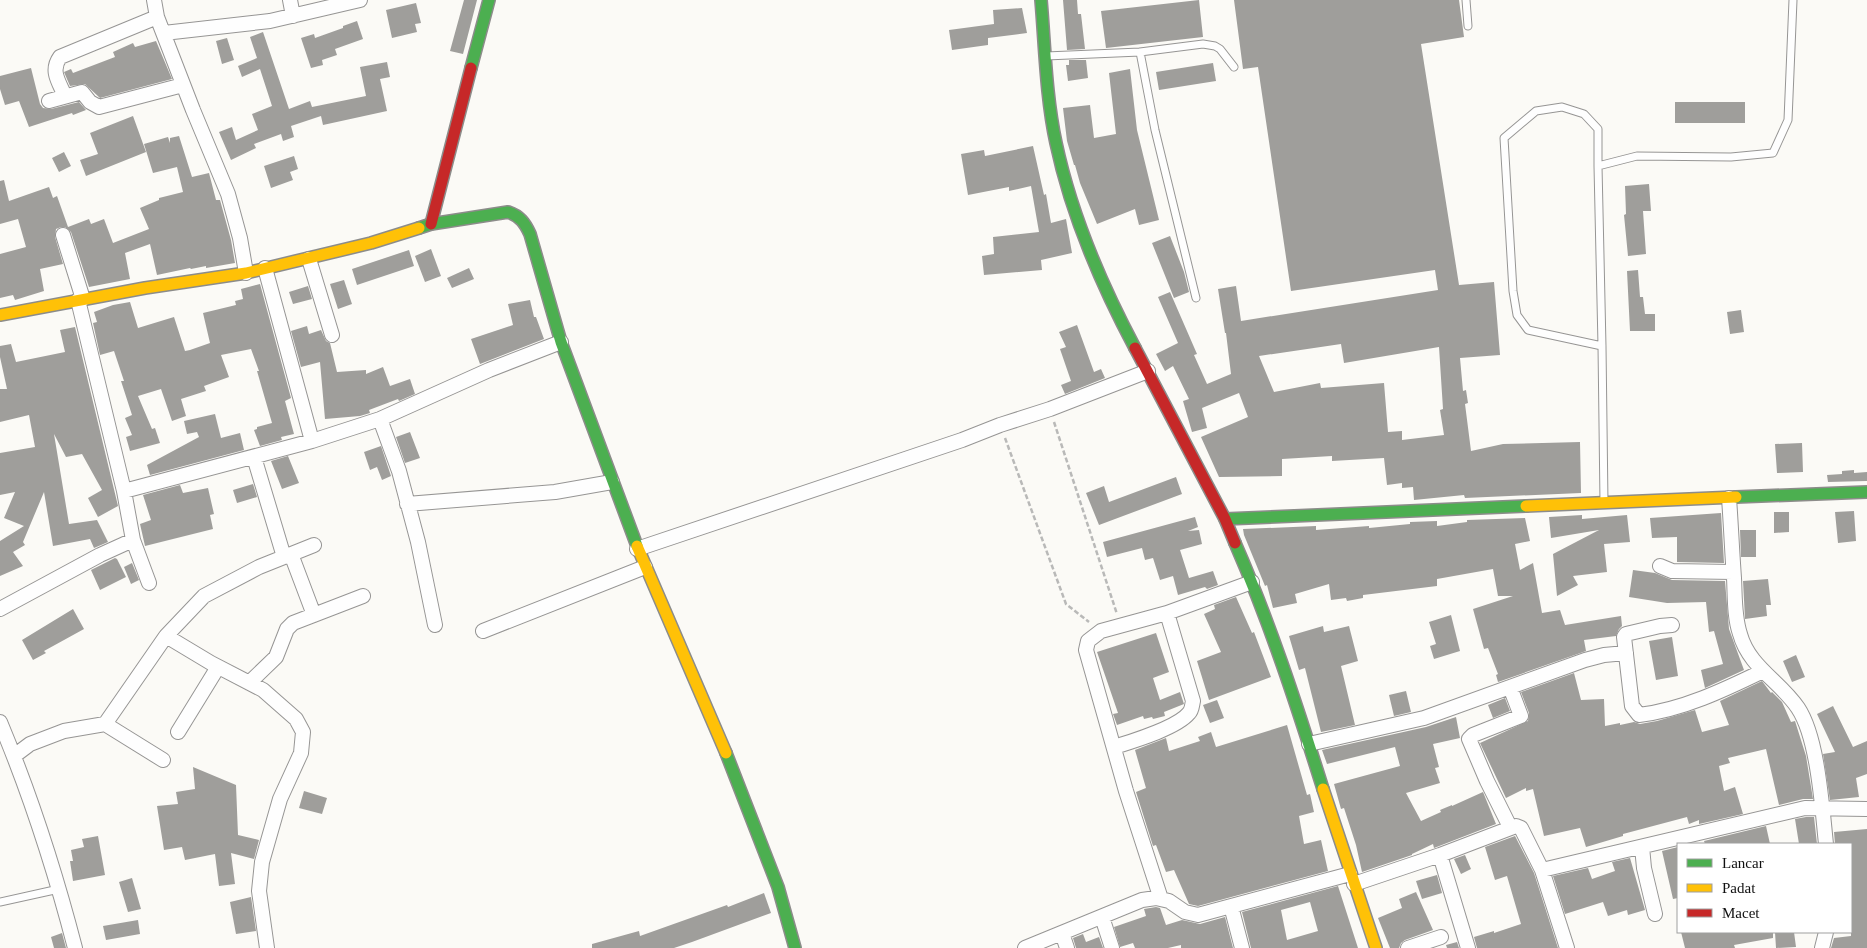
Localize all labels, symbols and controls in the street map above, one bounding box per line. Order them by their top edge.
legend [1677,843,1852,933]
text: Lancar [1722,855,1764,871]
text: Padat [1722,880,1756,896]
text: Macet [1722,905,1760,921]

